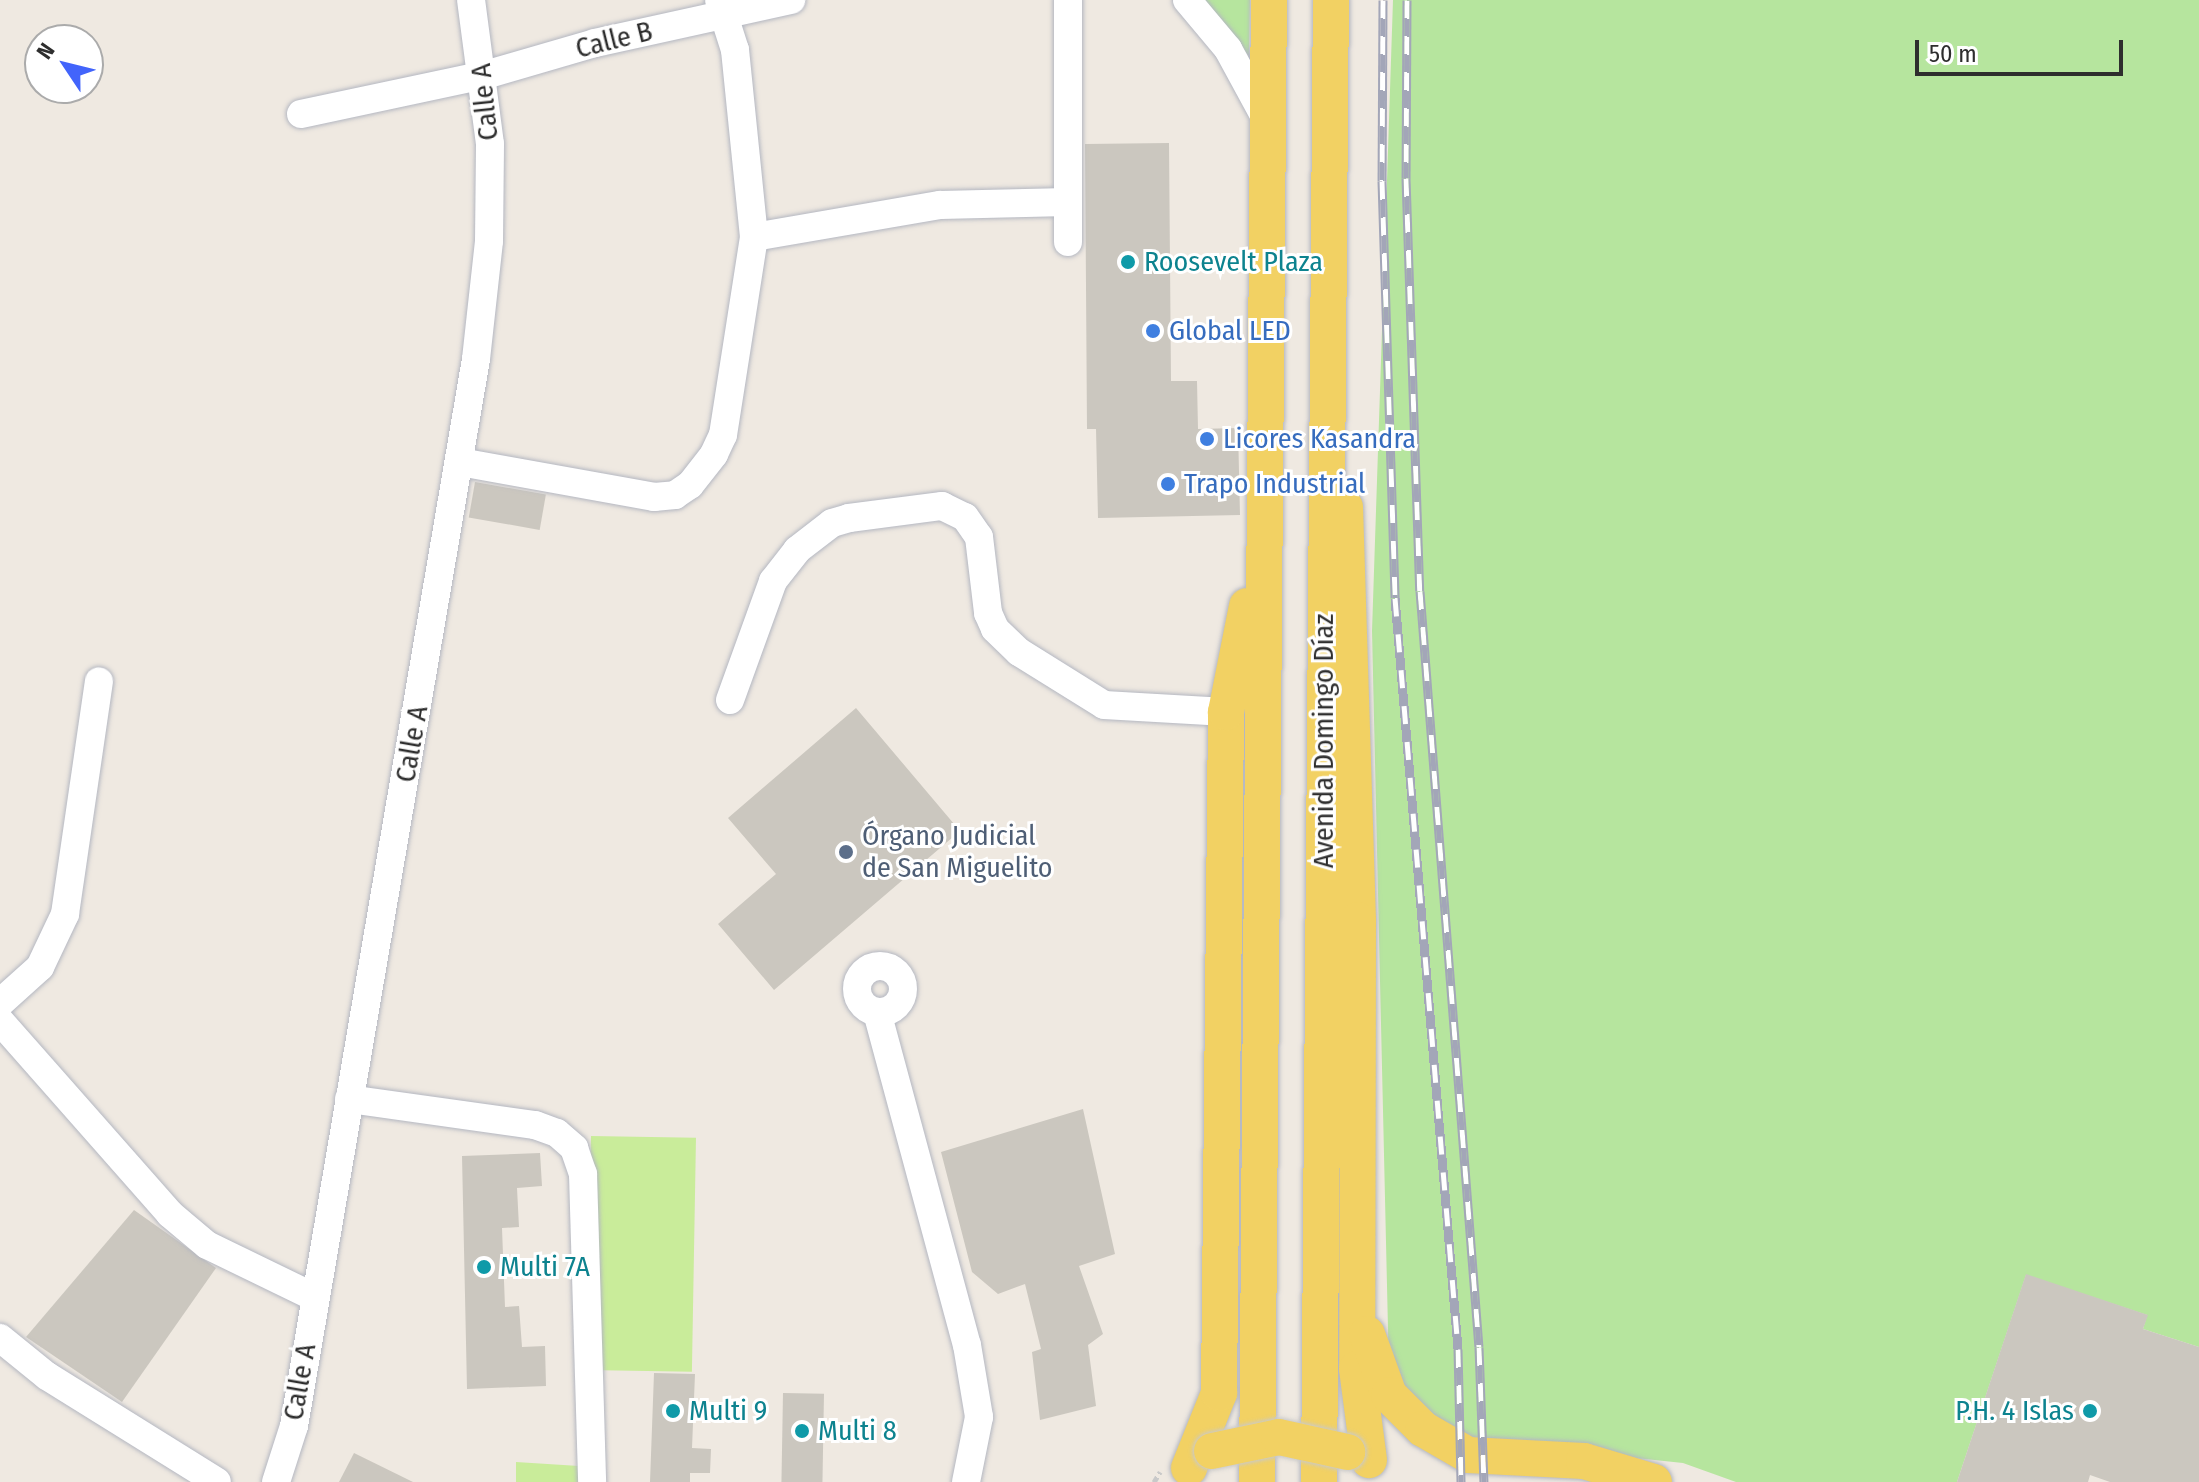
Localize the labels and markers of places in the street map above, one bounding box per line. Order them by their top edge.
place label: Roosevelt Plaza [1144,245,1323,279]
marker: Roosevelt Plaza [1119,253,1137,271]
place label: Global LED [1169,314,1291,348]
marker: Global LED [1144,322,1162,340]
place label: Licores Kasandra [1223,422,1416,456]
marker: Licores Kasandra [1198,430,1216,448]
place label: Trapo Industrial [1184,467,1365,501]
marker: Trapo Industrial [1159,475,1177,493]
place label: Órgano Judicial de San Miguelito [862,819,1053,885]
marker: Órgano Judicial de San Miguelito [837,843,855,861]
place label: Multi 7A [500,1250,590,1284]
marker: Multi 7A [475,1258,493,1276]
place label: Multi 9 [689,1394,767,1428]
place label: P.H. 4 Islas [1955,1394,2074,1428]
marker: Multi 9 [664,1402,682,1420]
marker: P.H. 4 Islas [2081,1402,2099,1420]
place label: Multi 8 [818,1414,897,1448]
marker: Multi 8 [793,1422,811,1440]

